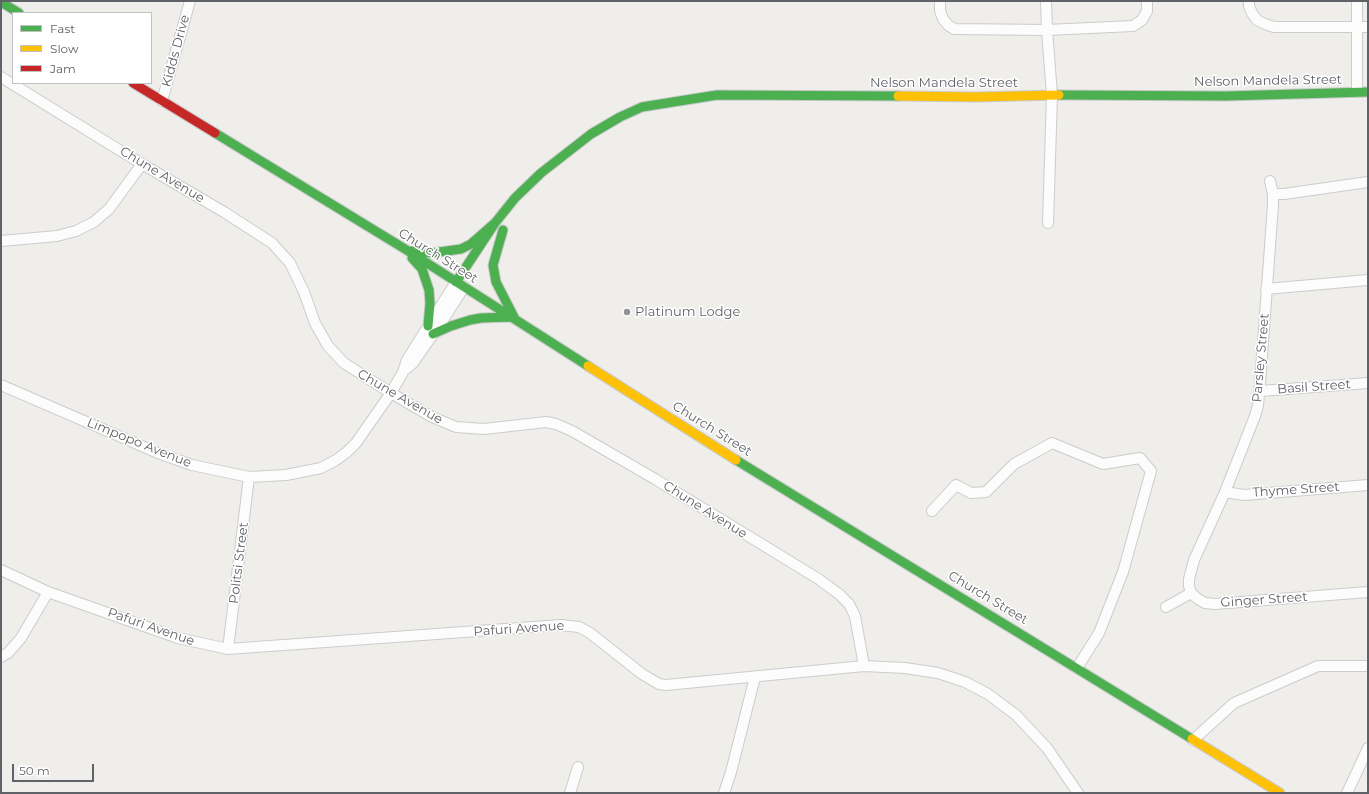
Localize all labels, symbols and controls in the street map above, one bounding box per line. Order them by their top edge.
legend [12,12,152,84]
street label: Kidds Drive [159,13,193,89]
text: Fast [50,21,75,36]
text: Slow [50,41,79,56]
text: Jam [50,61,76,76]
street label: Nelson Mandela Street [1194,72,1342,90]
street label: Nelson Mandela Street [870,75,1018,91]
street label: Chune Avenue [117,144,207,206]
street label: Church Street [395,225,481,287]
place label: Platinum Lodge [635,304,740,320]
marker: Platinum Lodge [622,307,632,317]
street label: Parsley Street [1249,313,1273,403]
street label: Chune Avenue [355,366,445,428]
street label: Basil Street [1277,377,1351,397]
street label: Church Street [669,398,755,460]
street label: Limpopo Avenue [84,415,194,471]
street label: Chune Avenue [660,478,750,542]
street label: Thyme Street [1252,479,1340,501]
street label: Politsi Street [226,521,252,605]
street label: Church Street [945,568,1031,628]
street label: Ginger Street [1220,589,1308,611]
street label: Pafuri Avenue [105,605,197,649]
street label: Pafuri Avenue [473,618,565,640]
scale bar [14,756,96,782]
text: 50 m [19,763,50,778]

